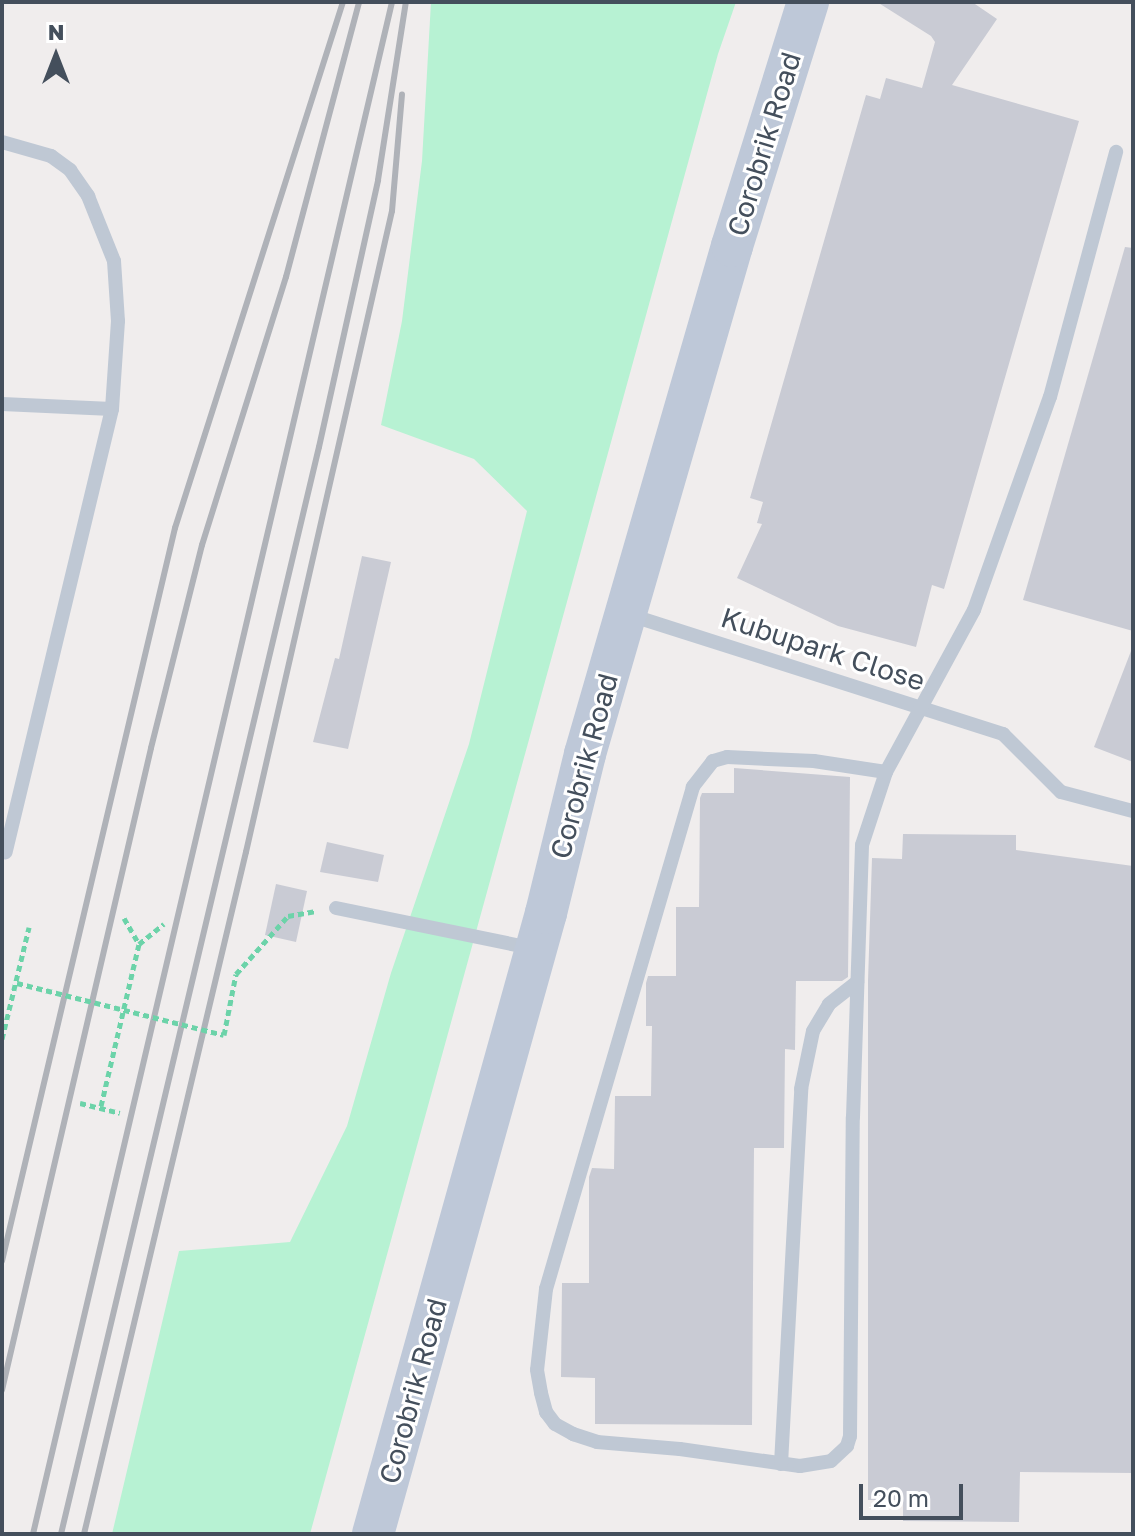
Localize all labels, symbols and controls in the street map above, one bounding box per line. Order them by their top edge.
north arrow [16,16,96,96]
text: N [48,18,64,45]
street label: Corobrik Road [720,48,808,240]
street label: Kubupark Close [717,600,929,698]
street label: Corobrik Road [543,670,625,862]
street label: Corobrik Road [372,1295,454,1487]
scale bar [863,1468,967,1518]
text: 20 m [873,1483,929,1512]

